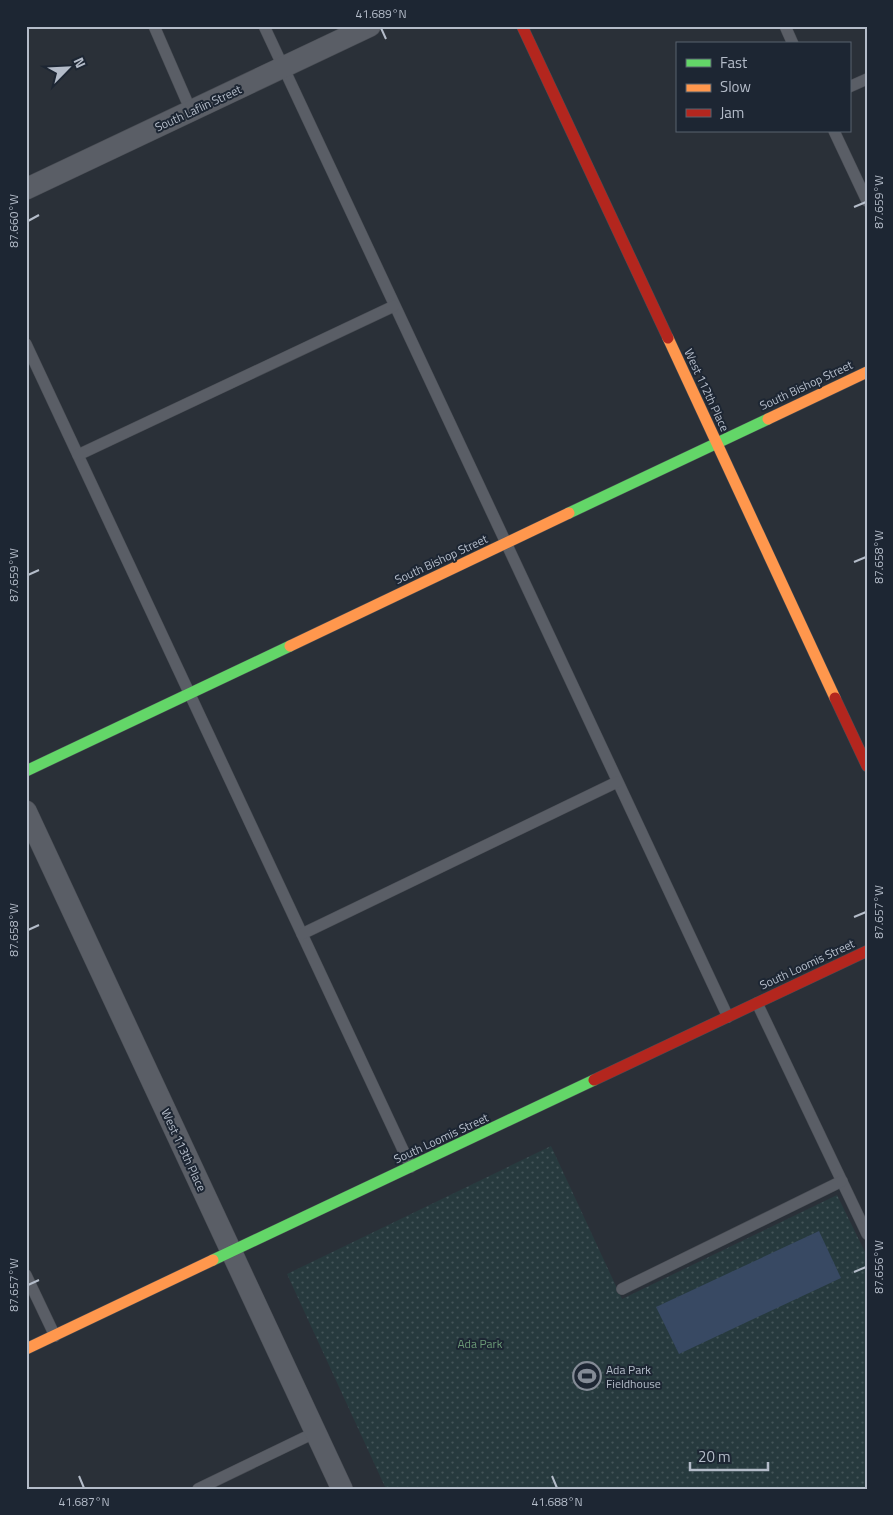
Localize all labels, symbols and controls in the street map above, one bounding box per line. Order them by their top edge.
text: 41.689°N [355,4,407,23]
north arrow [42,42,92,92]
legend [676,42,850,132]
text: Fast [720,51,748,74]
text: N [69,54,92,71]
text: Slow [720,75,751,98]
street label: South Laflin Street [152,79,245,136]
text: Jam [720,101,744,124]
text: 87.659°W [869,175,888,229]
text: 87.660°W [4,194,23,248]
street label: West 112th Place [679,345,735,435]
street label: South Bishop Street [756,355,856,415]
street label: South Bishop Street [391,529,491,589]
text: 87.658°W [869,530,888,584]
text: 87.659°W [4,548,23,602]
text: 87.657°W [869,885,888,939]
text: 87.658°W [4,903,23,957]
street label: South Loomis Street [756,933,858,994]
street label: West 113th Place [156,1105,212,1195]
street label: South Loomis Street [390,1107,492,1168]
text: 87.656°W [869,1240,888,1294]
text: 87.657°W [4,1258,23,1312]
park label: Ada Park [457,1334,503,1353]
place label: Ada Park Fieldhouse [606,1360,661,1393]
sports icon: Ada Park Fieldhouse [572,1361,602,1391]
scale bar [690,1440,768,1472]
text: 20 m [698,1445,731,1468]
text: 41.687°N [58,1492,110,1511]
text: 41.688°N [531,1492,583,1511]

